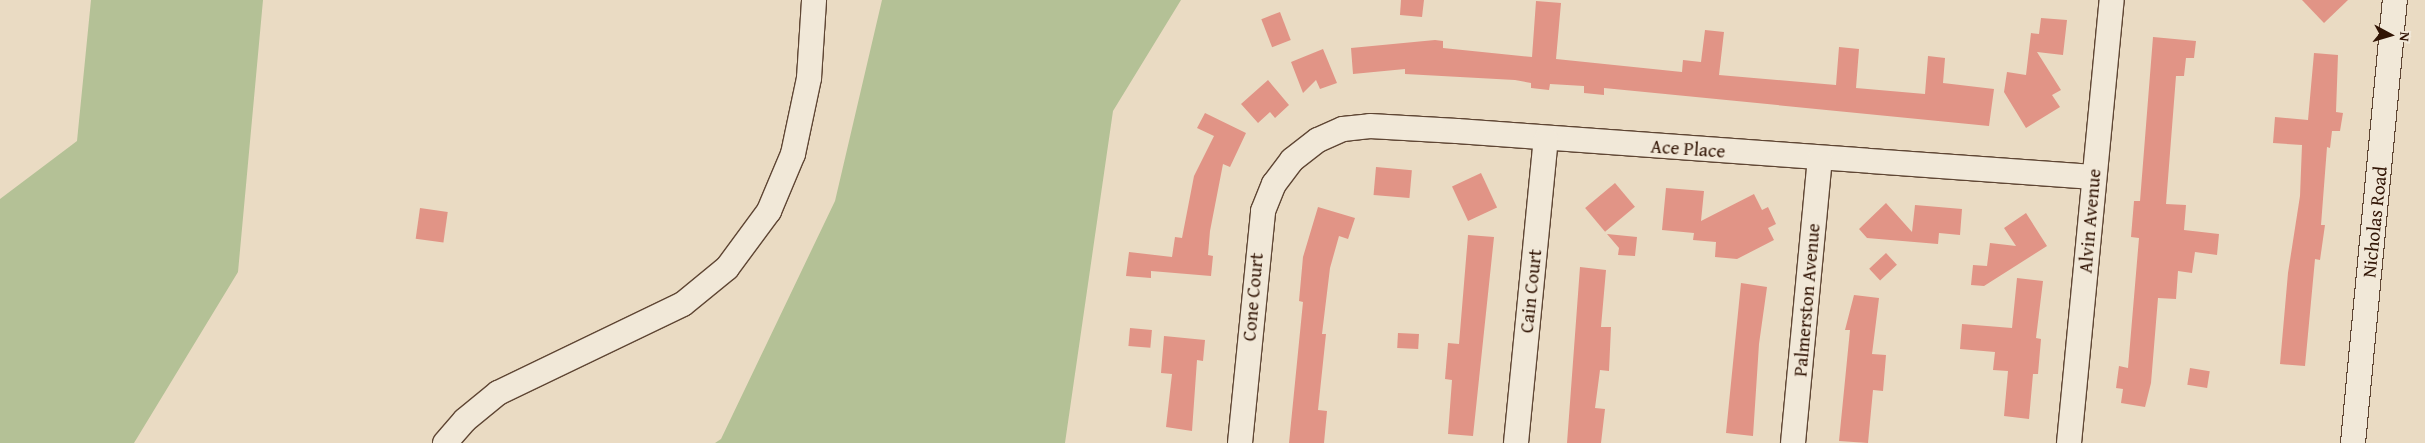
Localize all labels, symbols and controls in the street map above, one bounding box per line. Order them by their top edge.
north arrow [2365,10,2415,60]
text: N [2394,31,2415,42]
street label: Ace Place [1650,135,1726,163]
street label: Nicholas Road [2358,165,2392,279]
street label: Alvin Avenue [2074,168,2106,274]
street label: Palmerston Avenue [1789,222,1825,378]
street label: Cain Court [1515,248,1547,334]
street label: Cone Court [1238,252,1268,342]

